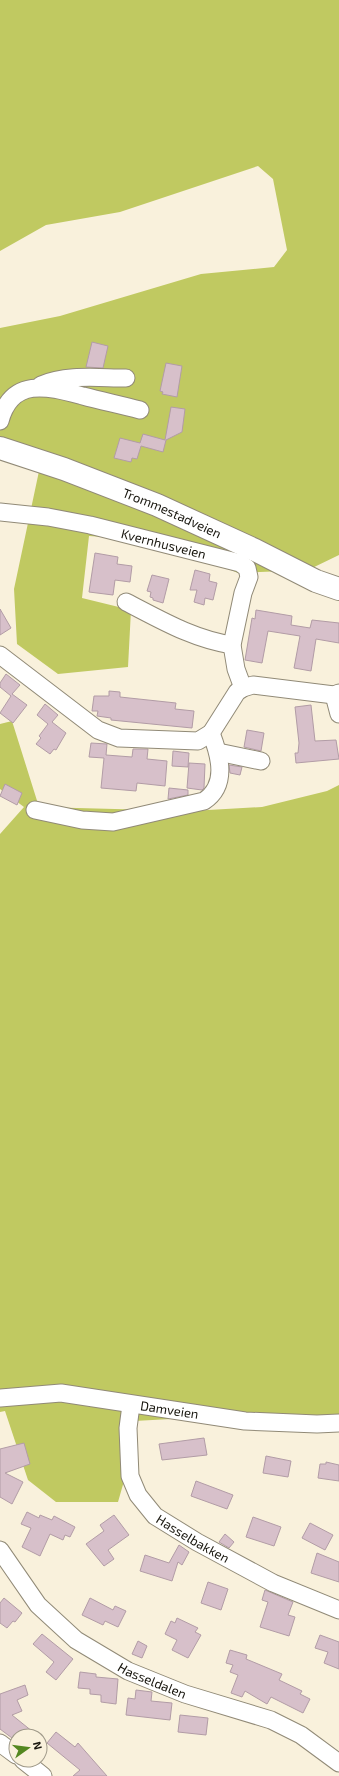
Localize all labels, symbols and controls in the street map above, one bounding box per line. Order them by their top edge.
street label: Trommestadveien [120,484,224,542]
street label: Kvernhusveien [120,525,208,562]
street label: Damveien [139,1397,200,1422]
street label: Hasselbakken [153,1511,232,1566]
street label: Hasseldalen [115,1659,189,1702]
north arrow [8,1728,48,1768]
text: N [31,1740,45,1751]

